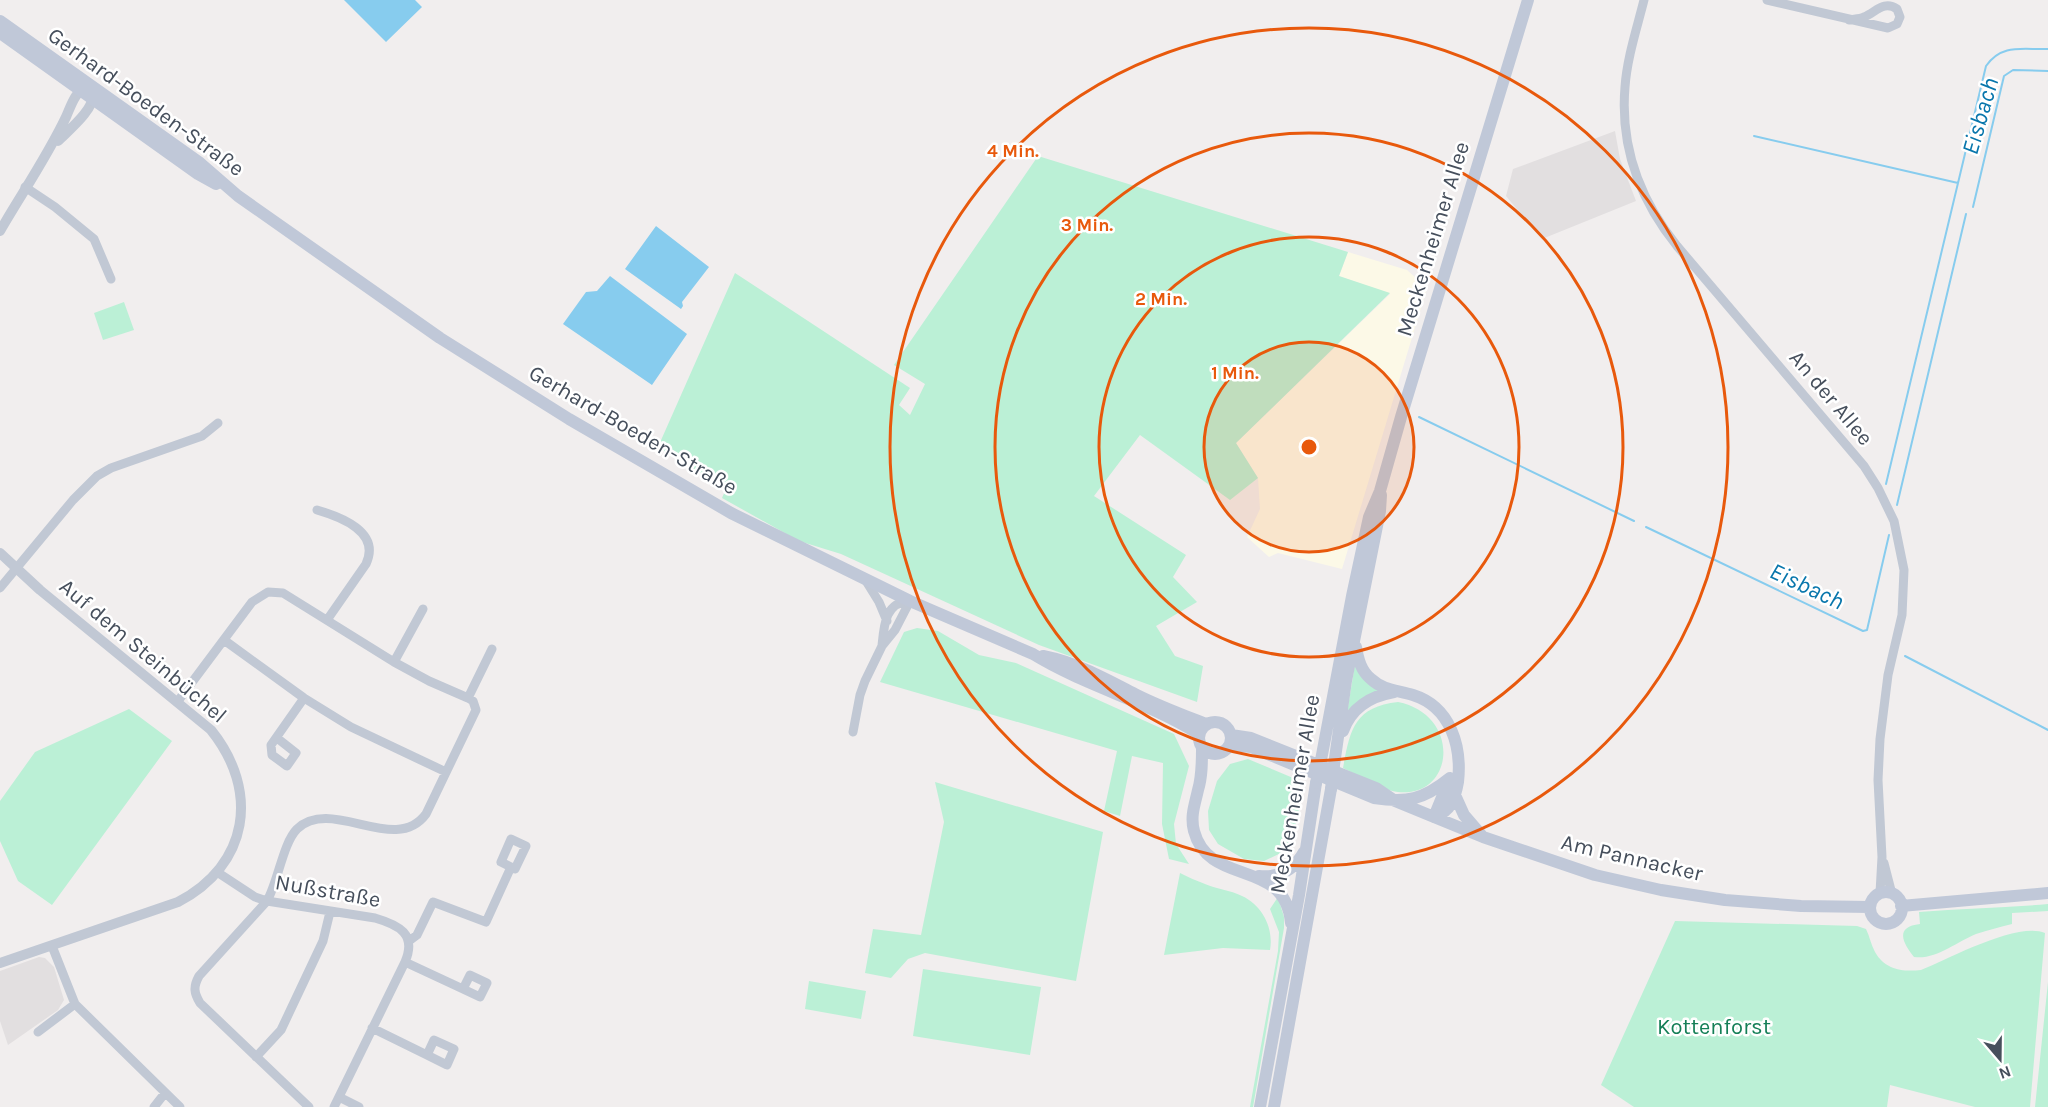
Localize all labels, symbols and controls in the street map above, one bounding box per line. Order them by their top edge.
street label: Gerhard-Boeden-Straße [43,22,249,182]
water label: Eisbach [1956,74,2004,158]
street label: Meckenheimer Allee [1391,139,1475,339]
text: 4 Min. [987,140,1039,162]
text: 3 Min. [1061,214,1113,236]
text: 2 Min. [1135,288,1187,310]
street label: An der Allee [1784,345,1878,451]
street label: Gerhard-Boeden-Straße [524,360,742,500]
text: 1 Min. [1211,362,1259,384]
centre of rings [1299,437,1319,457]
water label: Eisbach [1765,557,1849,615]
street label: Auf dem Steinbüchel [54,574,232,728]
street label: Meckenheimer Allee [1265,692,1325,896]
street label: Am Pannacker [1559,829,1705,887]
street label: Nußstraße [273,869,383,913]
park label: Kottenforst [1657,1014,1771,1040]
north arrow [1970,1029,2030,1089]
text: N [1996,1062,2014,1084]

